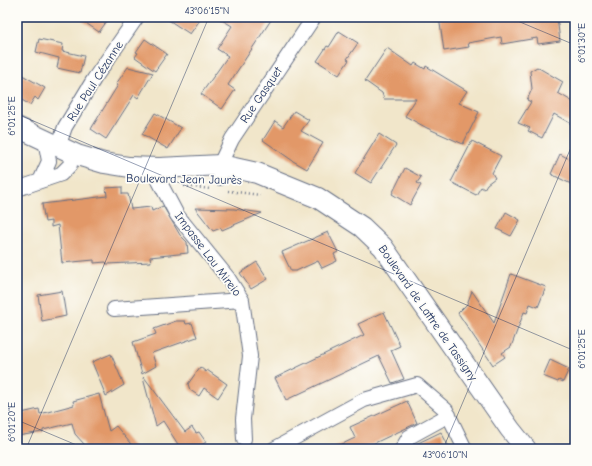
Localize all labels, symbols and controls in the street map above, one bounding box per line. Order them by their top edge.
text: 43°06'15"N [185,5,229,17]
text: 6°01'30"E [576,23,588,63]
street label: Rue Paul Cézanne [64,38,126,124]
street label: Rue Gasquet [237,64,285,126]
text: 6°01'25"E [6,96,18,136]
street label: Boulevard Jean Jaurès [126,171,242,187]
street label: Impasse Lou Mireio [172,209,244,299]
street label: Boulevard de Lattre de Tassigny [376,242,481,384]
text: 6°01'25"E [576,329,588,369]
text: 6°01'20"E [6,402,18,442]
text: 43°06'10"N [422,449,468,461]

